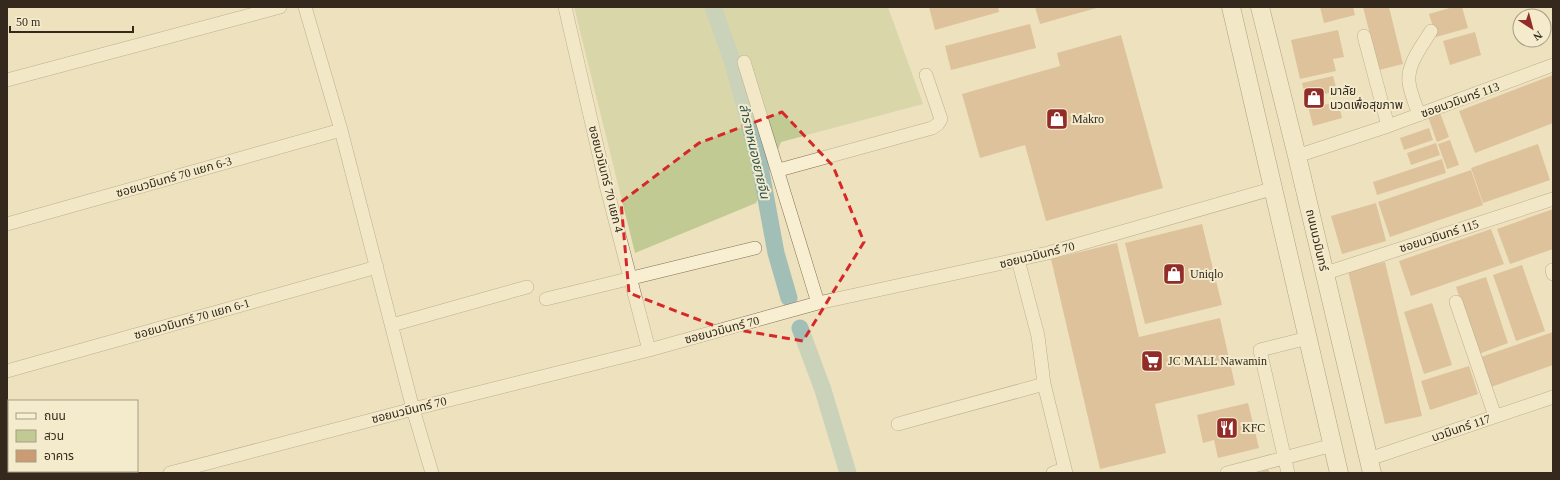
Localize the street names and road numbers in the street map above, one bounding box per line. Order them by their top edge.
street label: ซอยนวมินทร์ 113 [1419,79,1501,121]
street label: ซอยนวมินทร์ 70 แยก 4 [586,124,626,234]
street label: ซอยนวมินทร์ 70 แยก 6-3 [115,154,233,200]
street label: ถนนนวมินทร์ [1303,208,1331,273]
street label: ซอยนวมินทร์ 115 [1398,217,1480,255]
street label: ซอยนวมินทร์ 70 [998,239,1076,271]
street label: ซอยนวมินทร์ 70 แยก 6-1 [133,296,251,342]
street label: ซอยนวมินทร์ 70 [683,313,761,347]
street label: ซอยนวมินทร์ 70 [370,394,448,426]
street label: นวมินทร์ 117 [1430,411,1492,445]

